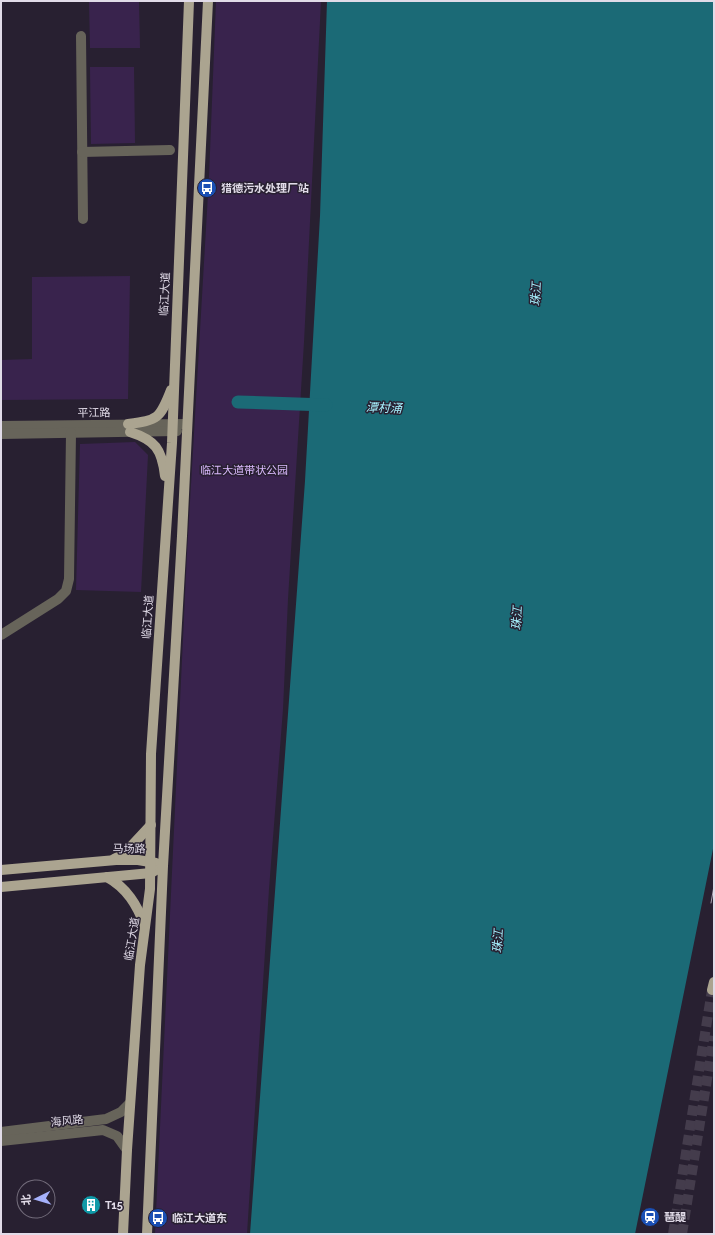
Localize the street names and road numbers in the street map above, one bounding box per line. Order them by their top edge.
street label: 临江大道 [157,272,173,316]
street label: 平江路 [77,406,111,420]
street label: 临江大道 [140,595,156,639]
street label: 马场路 [112,842,146,856]
street label: 临江大道 [122,916,142,962]
street label: 海风路 [50,1113,84,1129]

